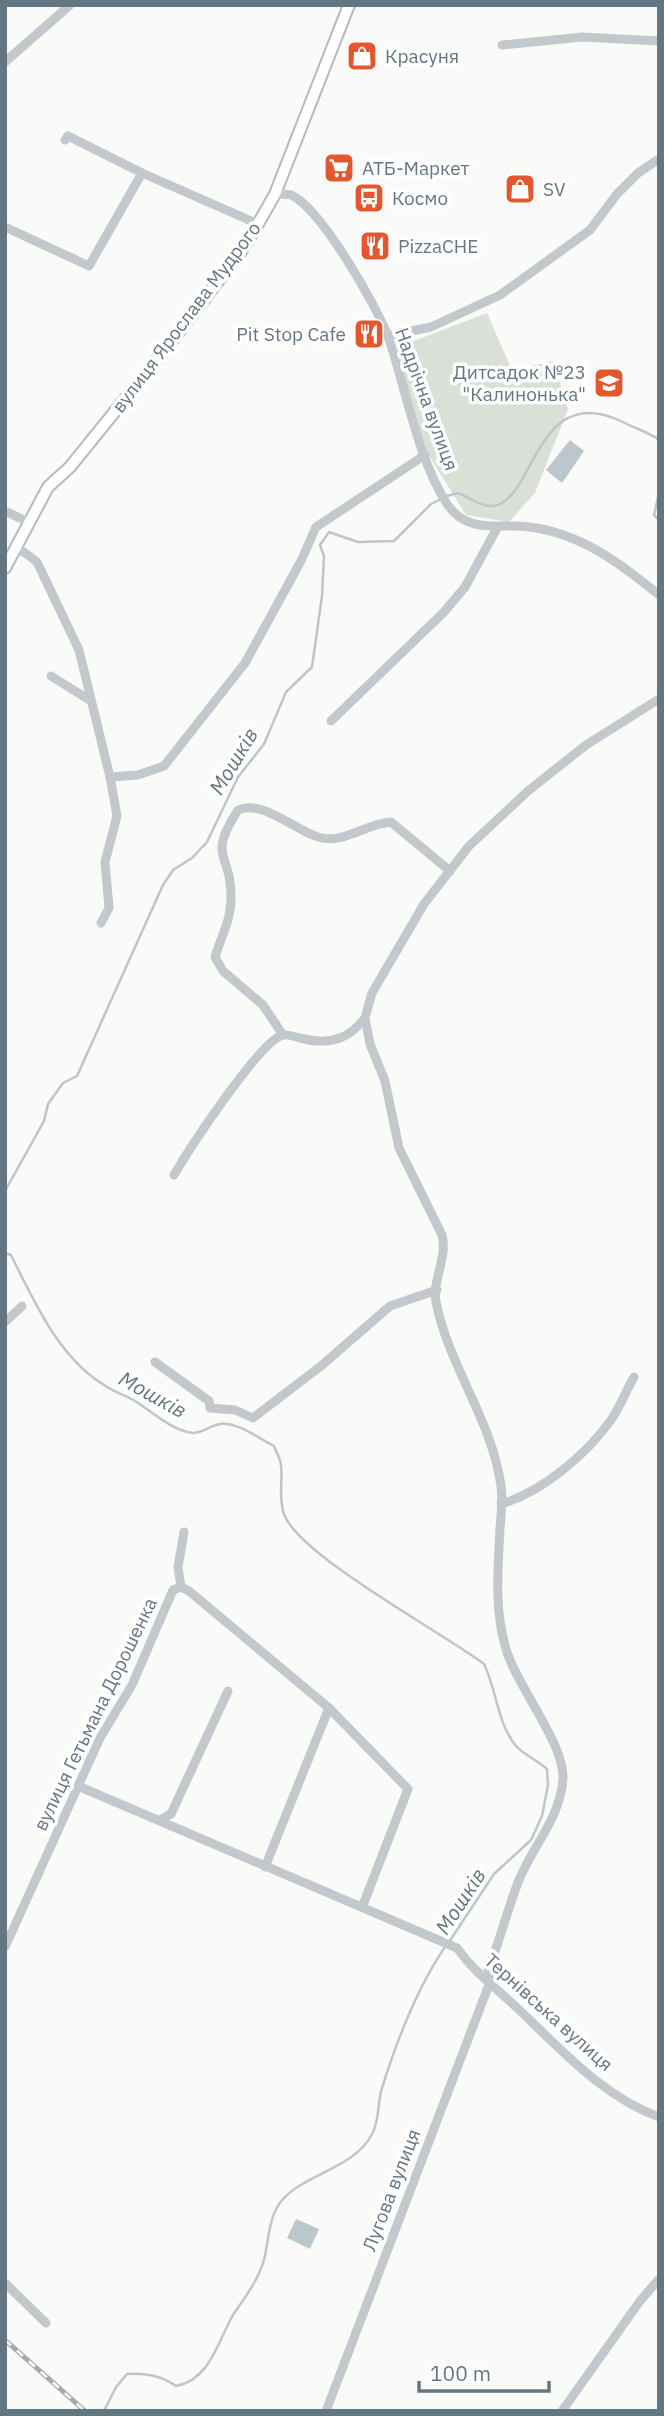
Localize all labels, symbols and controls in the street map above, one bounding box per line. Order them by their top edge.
shop icon: Красуня [345,39,379,73]
place label: Красуня [385,44,459,68]
supermarket icon: АТБ-Маркет [322,151,356,185]
place label: АТБ-Маркет [362,156,469,180]
shop icon: SV [503,172,537,206]
place label: SV [543,177,566,201]
bus stop icon: Космо [352,181,386,215]
place label: Космо [392,186,448,210]
street label: вулиця Ярослава Мудрого [106,217,266,417]
restaurant icon: PizzaCHE [358,229,392,263]
place label: PizzaCHE [398,234,478,258]
restaurant icon: Pit Stop Cafe [352,317,386,351]
place label: Pit Stop Cafe [236,322,346,346]
street label: Надрічна вулиця [390,324,464,474]
place label: Дитсадок №23 "Калинонька" [453,360,586,406]
school or university icon: Дитсадок №23 "Калинонька" [592,366,626,400]
water label: Мошків [202,722,264,800]
water label: Мошків [114,1364,192,1424]
street label: вулиця Гетьмана Дорошенка [28,1593,162,1835]
water label: Мошків [428,1863,492,1939]
street label: Тернівська вулиця [480,1948,618,2076]
street label: Лугова вулиця [357,2125,425,2255]
scale bar [419,2350,548,2394]
text: 100 m [430,2359,491,2387]

